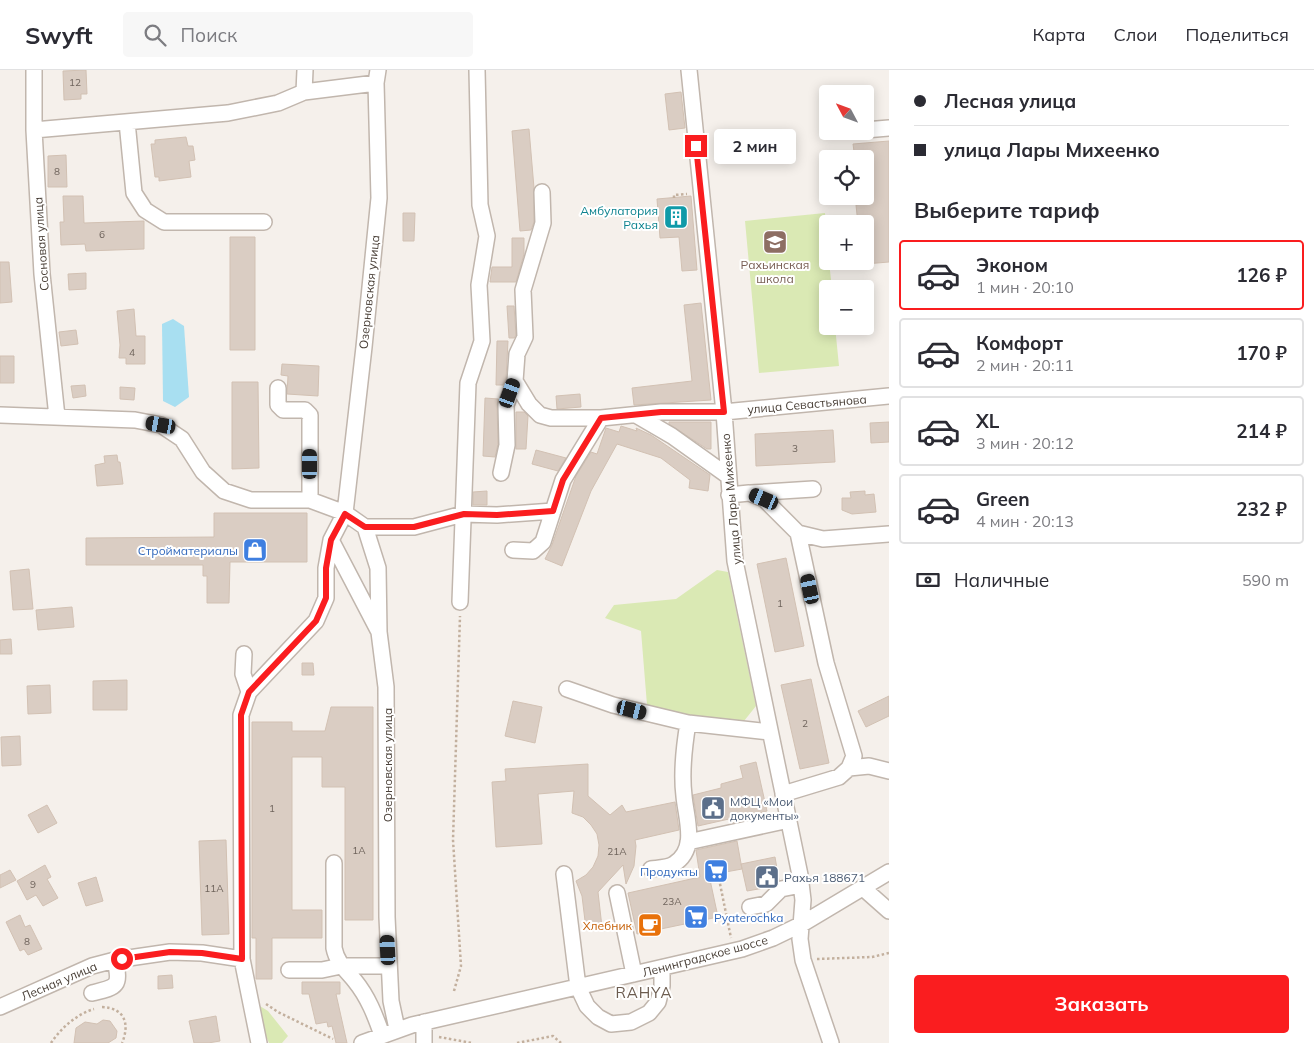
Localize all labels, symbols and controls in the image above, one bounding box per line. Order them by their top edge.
search box [123,12,473,57]
text: Swyft [25,20,93,50]
icon: search [141,21,169,49]
text: Поиск [181,23,237,47]
text: Карта [1033,23,1085,46]
text: Слои [1113,23,1158,46]
text: Поделиться [1186,23,1289,46]
house number: 12 [69,76,81,89]
north arrow [819,85,874,140]
map controls [819,85,874,335]
text: Лесная улица [944,89,1076,113]
callout: 2 мин [714,128,796,164]
route end [685,135,707,157]
text: 2 мин [733,136,777,156]
text: улица Лары Михеенко [944,138,1160,162]
button: locate [819,150,874,205]
house number: 8 [54,165,60,178]
text: Выберите тариф [914,196,1100,224]
street label: Сосновая улица [30,197,52,291]
place label: Амбулатория Рахья [580,203,658,232]
building icon: Амбулатория Рахья [663,204,689,230]
button: + [819,215,874,270]
house number: 6 [99,228,105,241]
school or university icon: Рахьинская школа [762,229,788,255]
street label: Озерновская улица [356,234,382,350]
icon: car [916,253,961,298]
text: Эконом [976,253,1048,277]
place label: Рахьинская школа [741,257,809,286]
text: 126 ₽ [1236,263,1287,287]
text: 1 мин · 20:10 [976,277,1074,297]
button: − [819,280,874,335]
icon: car [916,331,961,376]
text: Комфорт [976,331,1063,355]
text: 170 ₽ [1236,341,1287,365]
house number: 4 [129,346,135,359]
text: 2 мин · 20:11 [976,355,1074,375]
car [497,376,522,410]
street label: улица Севастьянова [747,391,867,417]
icon: car [916,409,961,454]
text: XL [976,409,999,433]
car [144,415,177,435]
text: 214 ₽ [1236,419,1287,443]
street label: улица Лары Михеенко [718,433,744,565]
text: 3 мин · 20:12 [976,433,1074,453]
house number: 3 [792,442,798,455]
car [302,449,317,479]
car [747,486,780,512]
icon: car [916,487,961,532]
text: Green [976,487,1030,511]
text: 232 ₽ [1236,497,1287,521]
text: 4 мин · 20:13 [976,511,1074,531]
shop icon: Стройматериалы [242,537,268,563]
place label: Стройматериалы [138,543,238,558]
icon: cash [914,566,942,594]
text: Наличные [954,568,1049,592]
text: 590 m [1242,570,1289,590]
car [799,573,820,605]
house number: 1 [777,597,783,610]
car [615,699,648,721]
street label: Озерновская улица [380,708,395,822]
house number: 2 [802,717,808,730]
place label: МФЦ «Мои документы» [730,794,800,823]
public building icon: МФЦ «Мои документы» [700,795,726,821]
house number: 1 [269,802,275,815]
house number: 1А [352,844,366,857]
house number: 21А [607,845,627,858]
supermarket icon: Продукты [703,858,729,884]
place label: Продукты [640,864,698,879]
public building icon: Рахья 188671 [754,864,780,890]
place label: Рахья 188671 [784,870,865,885]
house number: 9 [30,878,36,891]
house number: 11А [204,882,224,895]
house number: 23А [662,895,682,908]
supermarket icon: Pyaterochka [683,904,709,930]
place label: Pyaterochka [714,910,783,925]
cafe icon: Хлебник [637,912,663,938]
place label: Хлебник [583,918,633,933]
street label: Ленинградское шоссе [641,932,770,980]
house number: 8 [24,935,30,948]
car [379,935,396,965]
route start [111,948,133,970]
street label: Лесная улица [19,958,99,1004]
button: Заказать [914,975,1289,1033]
district label: RAHYA [616,983,672,1002]

